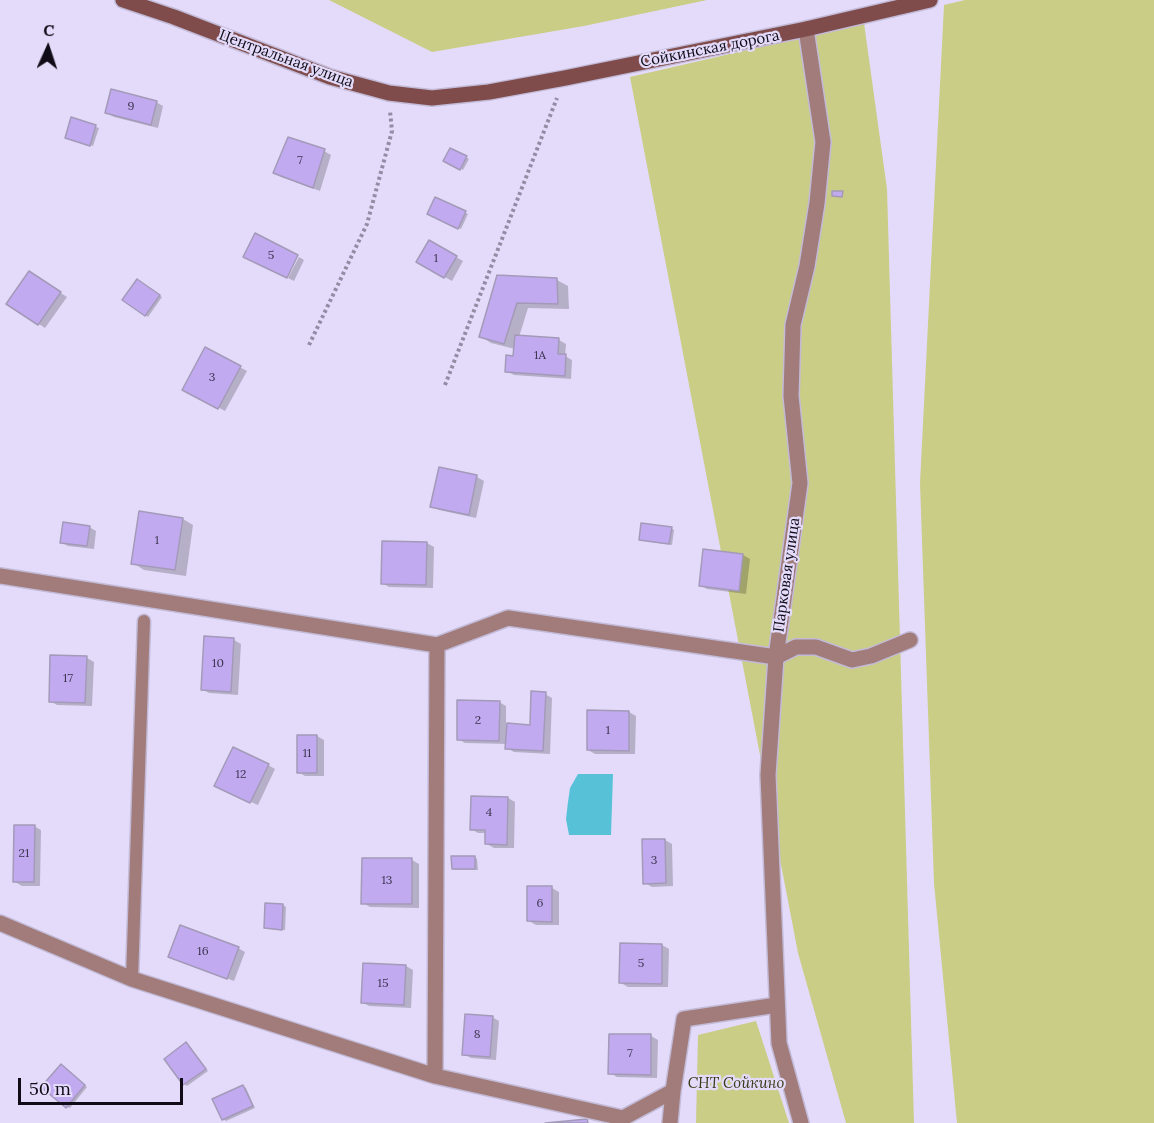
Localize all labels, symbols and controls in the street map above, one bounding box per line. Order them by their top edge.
north arrow [18,18,78,78]
text: С [43,20,55,40]
street label: Центральная улица [216,26,356,92]
street label: Сойкинская дорога [639,27,781,71]
house number: 9 [128,100,134,114]
house number: 7 [297,154,303,168]
house number: 5 [268,249,274,263]
house number: 1 [434,252,438,266]
house number: 1А [534,349,546,363]
house number: 3 [209,371,215,385]
street label: Парковая улица [770,517,804,633]
house number: 1 [155,534,159,548]
house number: 10 [212,657,224,671]
house number: 17 [63,672,73,686]
house number: 2 [475,714,481,728]
house number: 1 [606,724,610,738]
house number: 11 [303,747,311,761]
house number: 12 [236,768,246,782]
house number: 4 [486,806,492,820]
house number: 21 [19,847,29,861]
house number: 3 [651,854,657,868]
house number: 13 [381,874,393,888]
house number: 6 [537,897,543,911]
house number: 16 [197,945,209,959]
house number: 5 [638,957,644,971]
house number: 15 [378,977,388,991]
house number: 8 [474,1028,480,1042]
house number: 7 [627,1047,633,1061]
scale bar [21,1066,186,1104]
park label: СНТ Сойкино [688,1075,784,1093]
text: 50 m [29,1077,71,1100]

